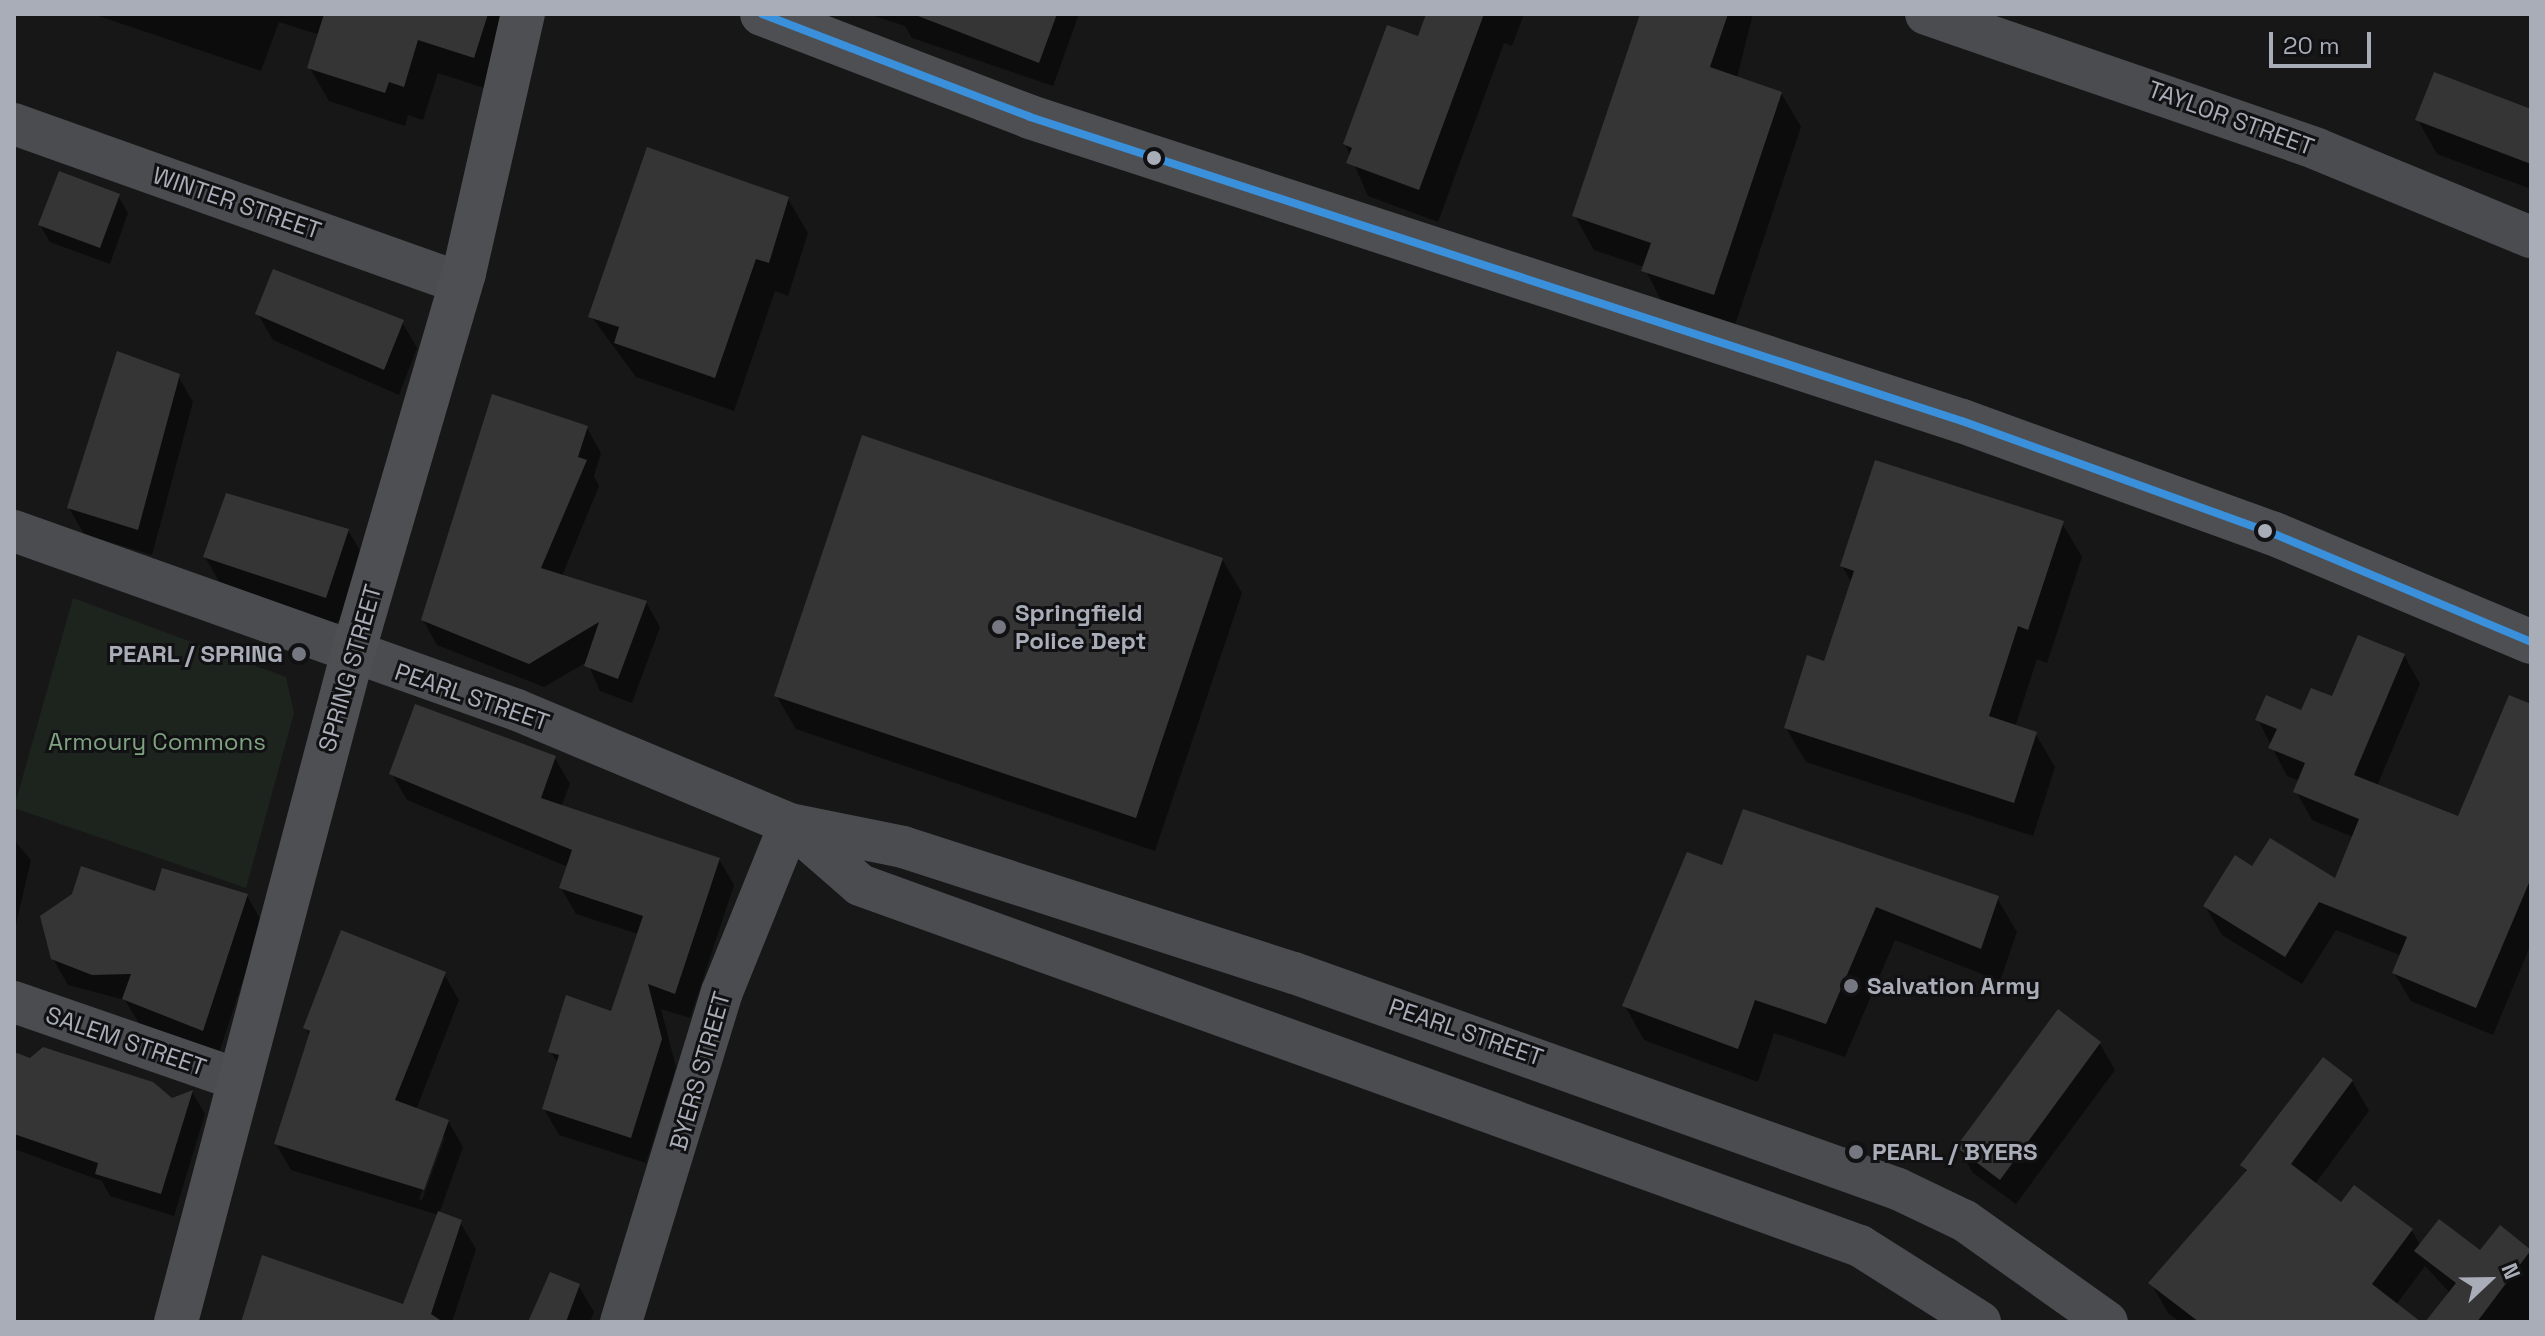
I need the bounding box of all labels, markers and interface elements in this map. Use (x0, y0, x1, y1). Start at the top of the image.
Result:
scale bar (2273, 16, 2375, 66)
text: 20 m (2283, 30, 2340, 61)
street label: TAYLOR STREET (2144, 75, 2318, 161)
unlabelled marker (1146, 150, 1162, 166)
street label: WINTER STREET (149, 161, 325, 245)
unlabelled marker (2257, 523, 2273, 539)
street label: SPRING STREET (312, 581, 388, 755)
place label: Springfield Police Dept (1015, 599, 1146, 655)
marker: Springfield Police Dept (990, 618, 1008, 636)
place label: PEARL / SPRING (108, 640, 283, 668)
marker: PEARL / SPRING (290, 645, 308, 663)
street label: PEARL STREET (391, 657, 553, 737)
park label: Armoury Commons (48, 728, 266, 756)
place label: Salvation Army (1867, 972, 2040, 1000)
marker: Salvation Army (1842, 977, 1860, 995)
street label: BYERS STREET (664, 988, 736, 1154)
street label: PEARL STREET (1385, 992, 1547, 1072)
street label: SALEM STREET (42, 1000, 210, 1082)
place label: PEARL / BYERS (1872, 1138, 2038, 1166)
marker: PEARL / BYERS (1847, 1143, 1865, 1161)
north arrow (2449, 1240, 2529, 1320)
text: N (2496, 1259, 2527, 1283)

